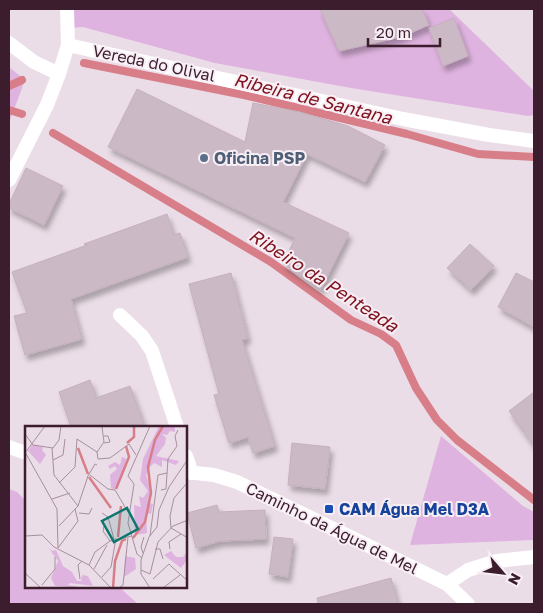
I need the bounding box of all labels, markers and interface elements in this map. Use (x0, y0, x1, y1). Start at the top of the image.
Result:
scale bar (368, 15, 440, 47)
text: 20 m (376, 23, 411, 41)
street label: Vereda do Olival (91, 40, 217, 86)
water label: Ribeira de Santana (232, 68, 395, 128)
place label: Oficina PSP (214, 148, 305, 168)
marker: Oficina PSP (198, 152, 210, 164)
water label: Ribeiro da Penteada (245, 224, 403, 337)
inset map (25, 426, 188, 588)
street label: Caminho da Água de Mel (243, 478, 421, 578)
place label: CAM Água Mel D3A (339, 499, 490, 519)
marker: CAM Água Mel D3A (323, 503, 335, 515)
north arrow (478, 548, 528, 598)
text: N (505, 571, 525, 588)

